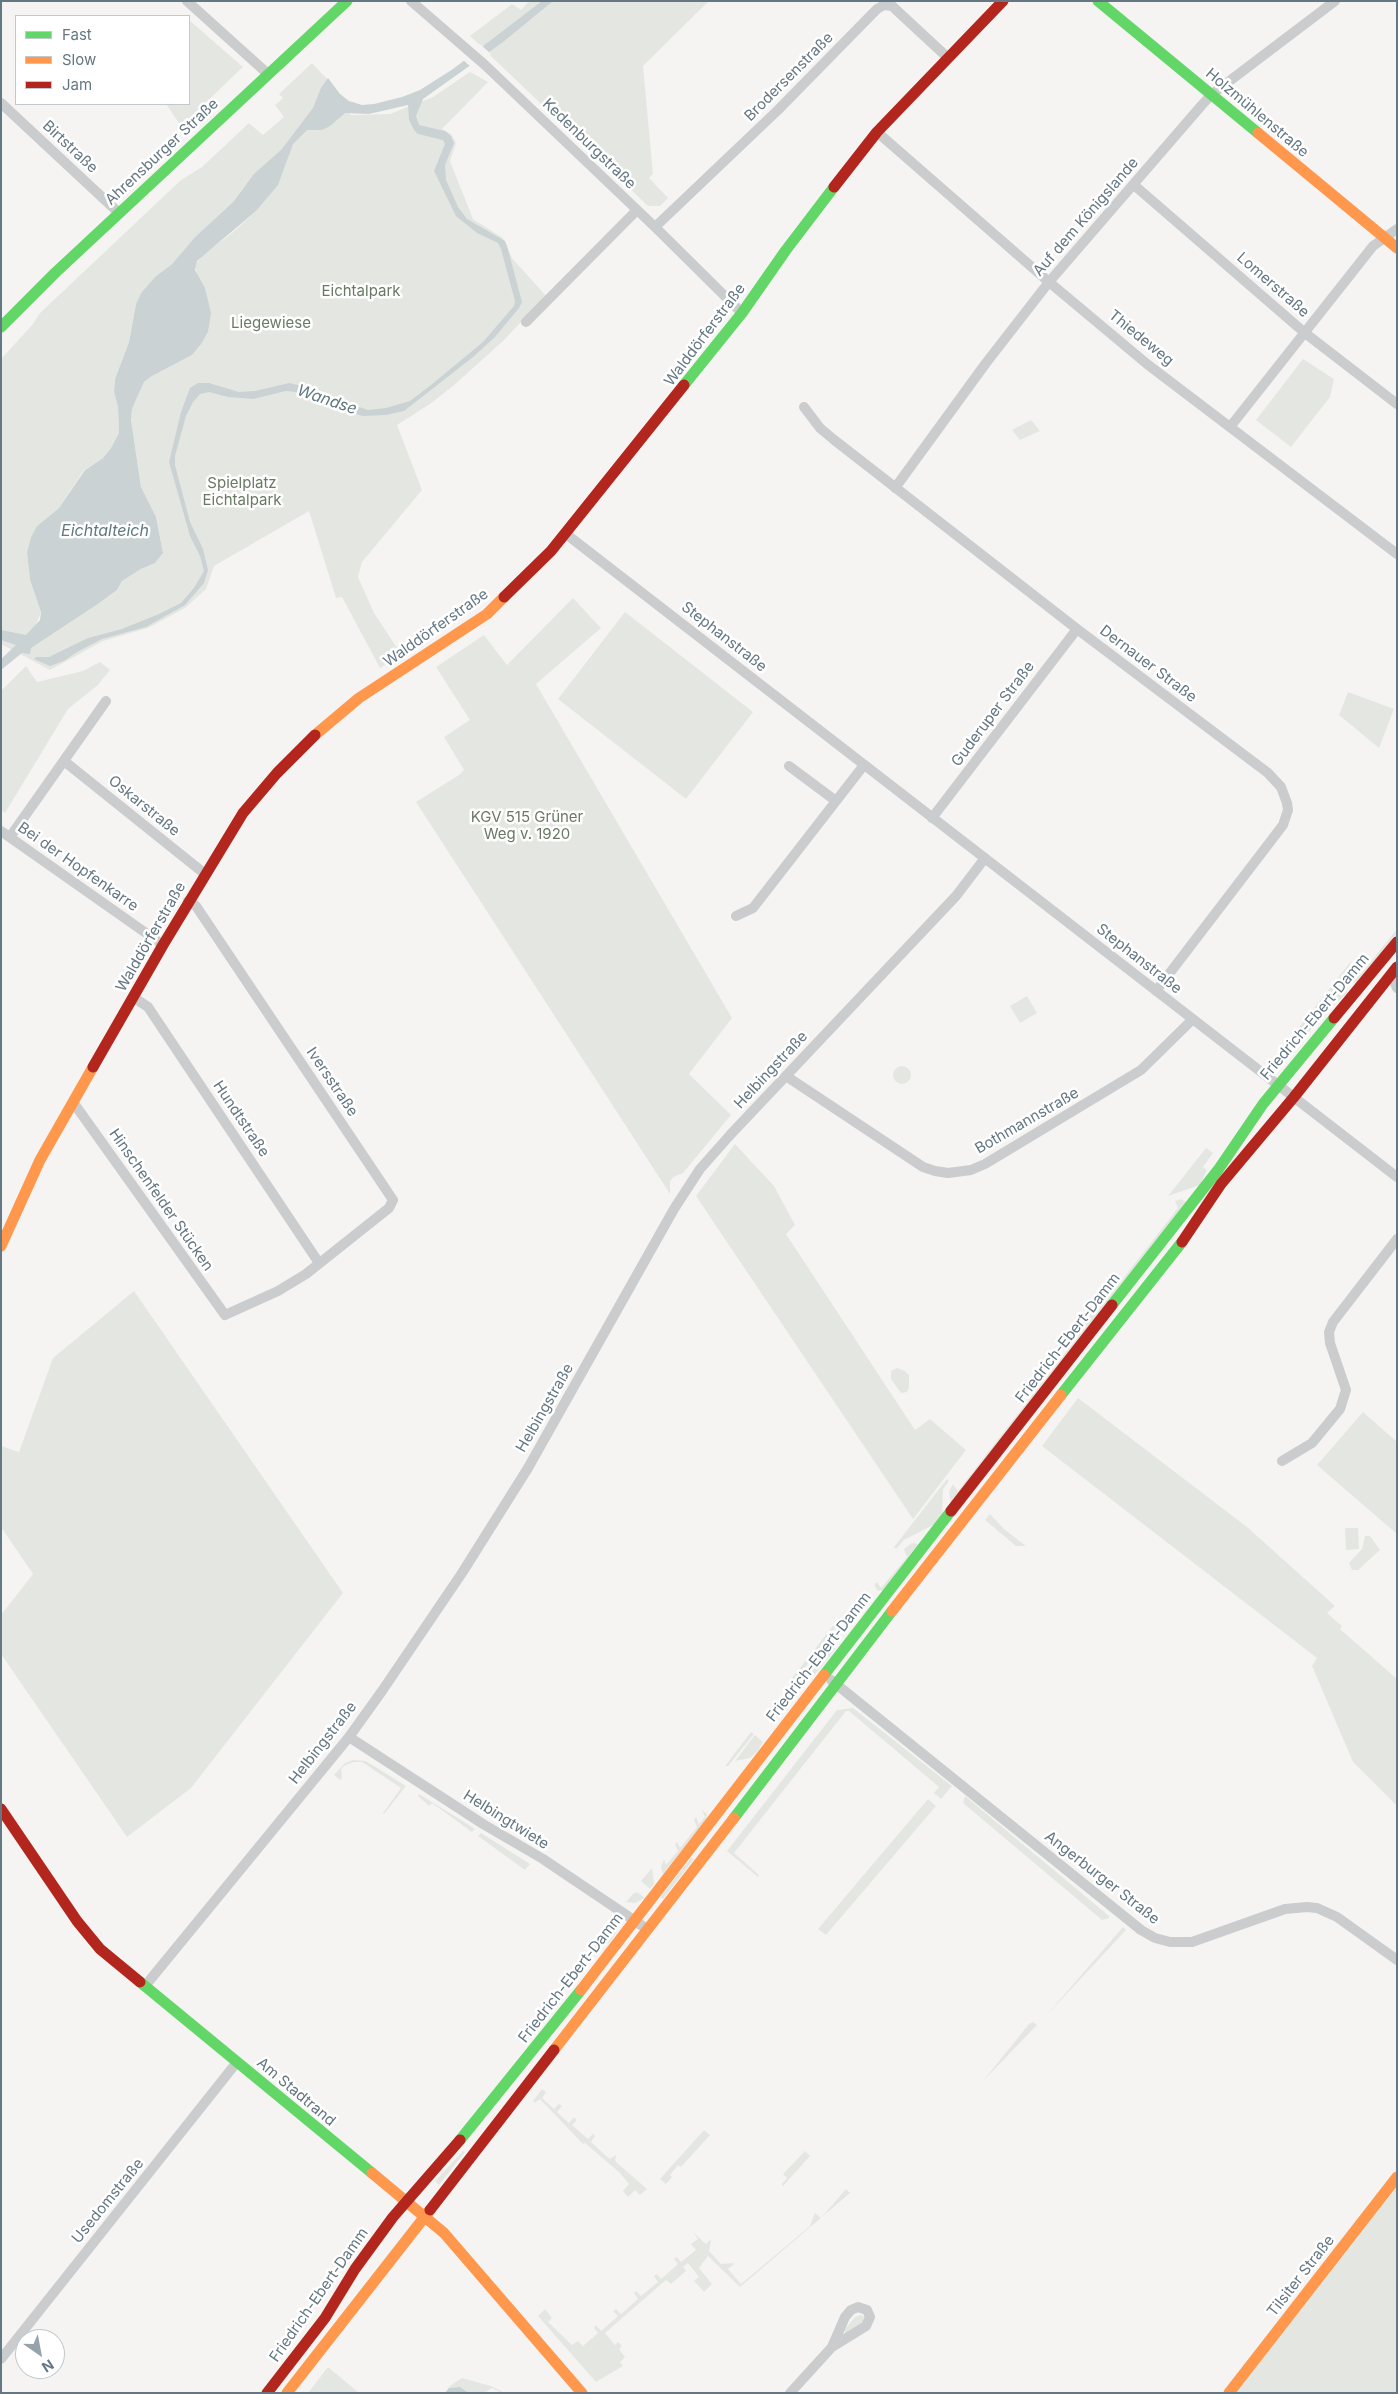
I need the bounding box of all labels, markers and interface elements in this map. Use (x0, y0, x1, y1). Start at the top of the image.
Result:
legend (15, 15, 190, 105)
text: Fast (62, 25, 92, 44)
street label: Brodersenstraße (741, 29, 837, 125)
text: Slow (62, 50, 96, 69)
street label: Holzmühlenstraße (1202, 65, 1312, 161)
text: Jam (62, 75, 92, 94)
street label: Ahrensburger Straße (102, 95, 222, 209)
street label: Kedenburgstraße (539, 95, 639, 193)
street label: Birtstraße (39, 117, 101, 177)
street label: Auf dem Königslande (1030, 154, 1142, 280)
street label: Lomerstraße (1233, 249, 1313, 321)
street label: Walddörferstraße (661, 280, 749, 390)
park label: Eichtalpark (322, 282, 400, 300)
street label: Thiedeweg (1105, 306, 1177, 370)
park label: Liegewiese (231, 314, 311, 332)
water label: Wandse (295, 381, 359, 419)
park label: Spielplatz Eichtalpark (203, 474, 281, 509)
water label: Eichtalteich (61, 521, 149, 541)
street label: Walddörferstraße (380, 585, 492, 671)
street label: Stephanstraße (678, 598, 770, 676)
street label: Dernauer Straße (1096, 622, 1200, 706)
street label: Guderuper Straße (948, 658, 1038, 770)
street label: Oskarstraße (105, 772, 183, 840)
park label: KGV 515 Grüner Weg v. 1920 (471, 808, 583, 843)
street label: Bei der Hopfenkarre (14, 819, 142, 915)
street label: Walddörferstraße (112, 879, 190, 995)
street label: Stephanstraße (1093, 920, 1185, 998)
street label: Friedrich-Ebert-Damm (1257, 950, 1373, 1084)
street label: Helbingstraße (731, 1028, 811, 1112)
street label: Iversstraße (302, 1044, 362, 1120)
street label: Hundtstraße (209, 1078, 273, 1160)
street label: Bothmannstraße (972, 1084, 1082, 1158)
street label: Hinschenfelder Stücken (105, 1125, 217, 1275)
street label: Friedrich-Ebert-Damm (1012, 1270, 1124, 1406)
street label: Helbingstraße (512, 1361, 578, 1455)
street label: Friedrich-Ebert-Damm (763, 1589, 875, 1725)
street label: Helbingstraße (285, 1698, 361, 1788)
street label: Helbingtwiete (460, 1786, 552, 1854)
street label: Angerburger Straße (1041, 1828, 1163, 1928)
street label: Friedrich-Ebert-Damm (515, 1910, 627, 2046)
street label: Am Stadtrand (253, 2054, 339, 2130)
street label: Usedomstraße (68, 2155, 148, 2247)
street label: Friedrich-Ebert-Damm (266, 2224, 372, 2366)
street label: Tilsiter Straße (1264, 2232, 1338, 2320)
north arrow (15, 2329, 65, 2379)
text: N (39, 2356, 57, 2376)

